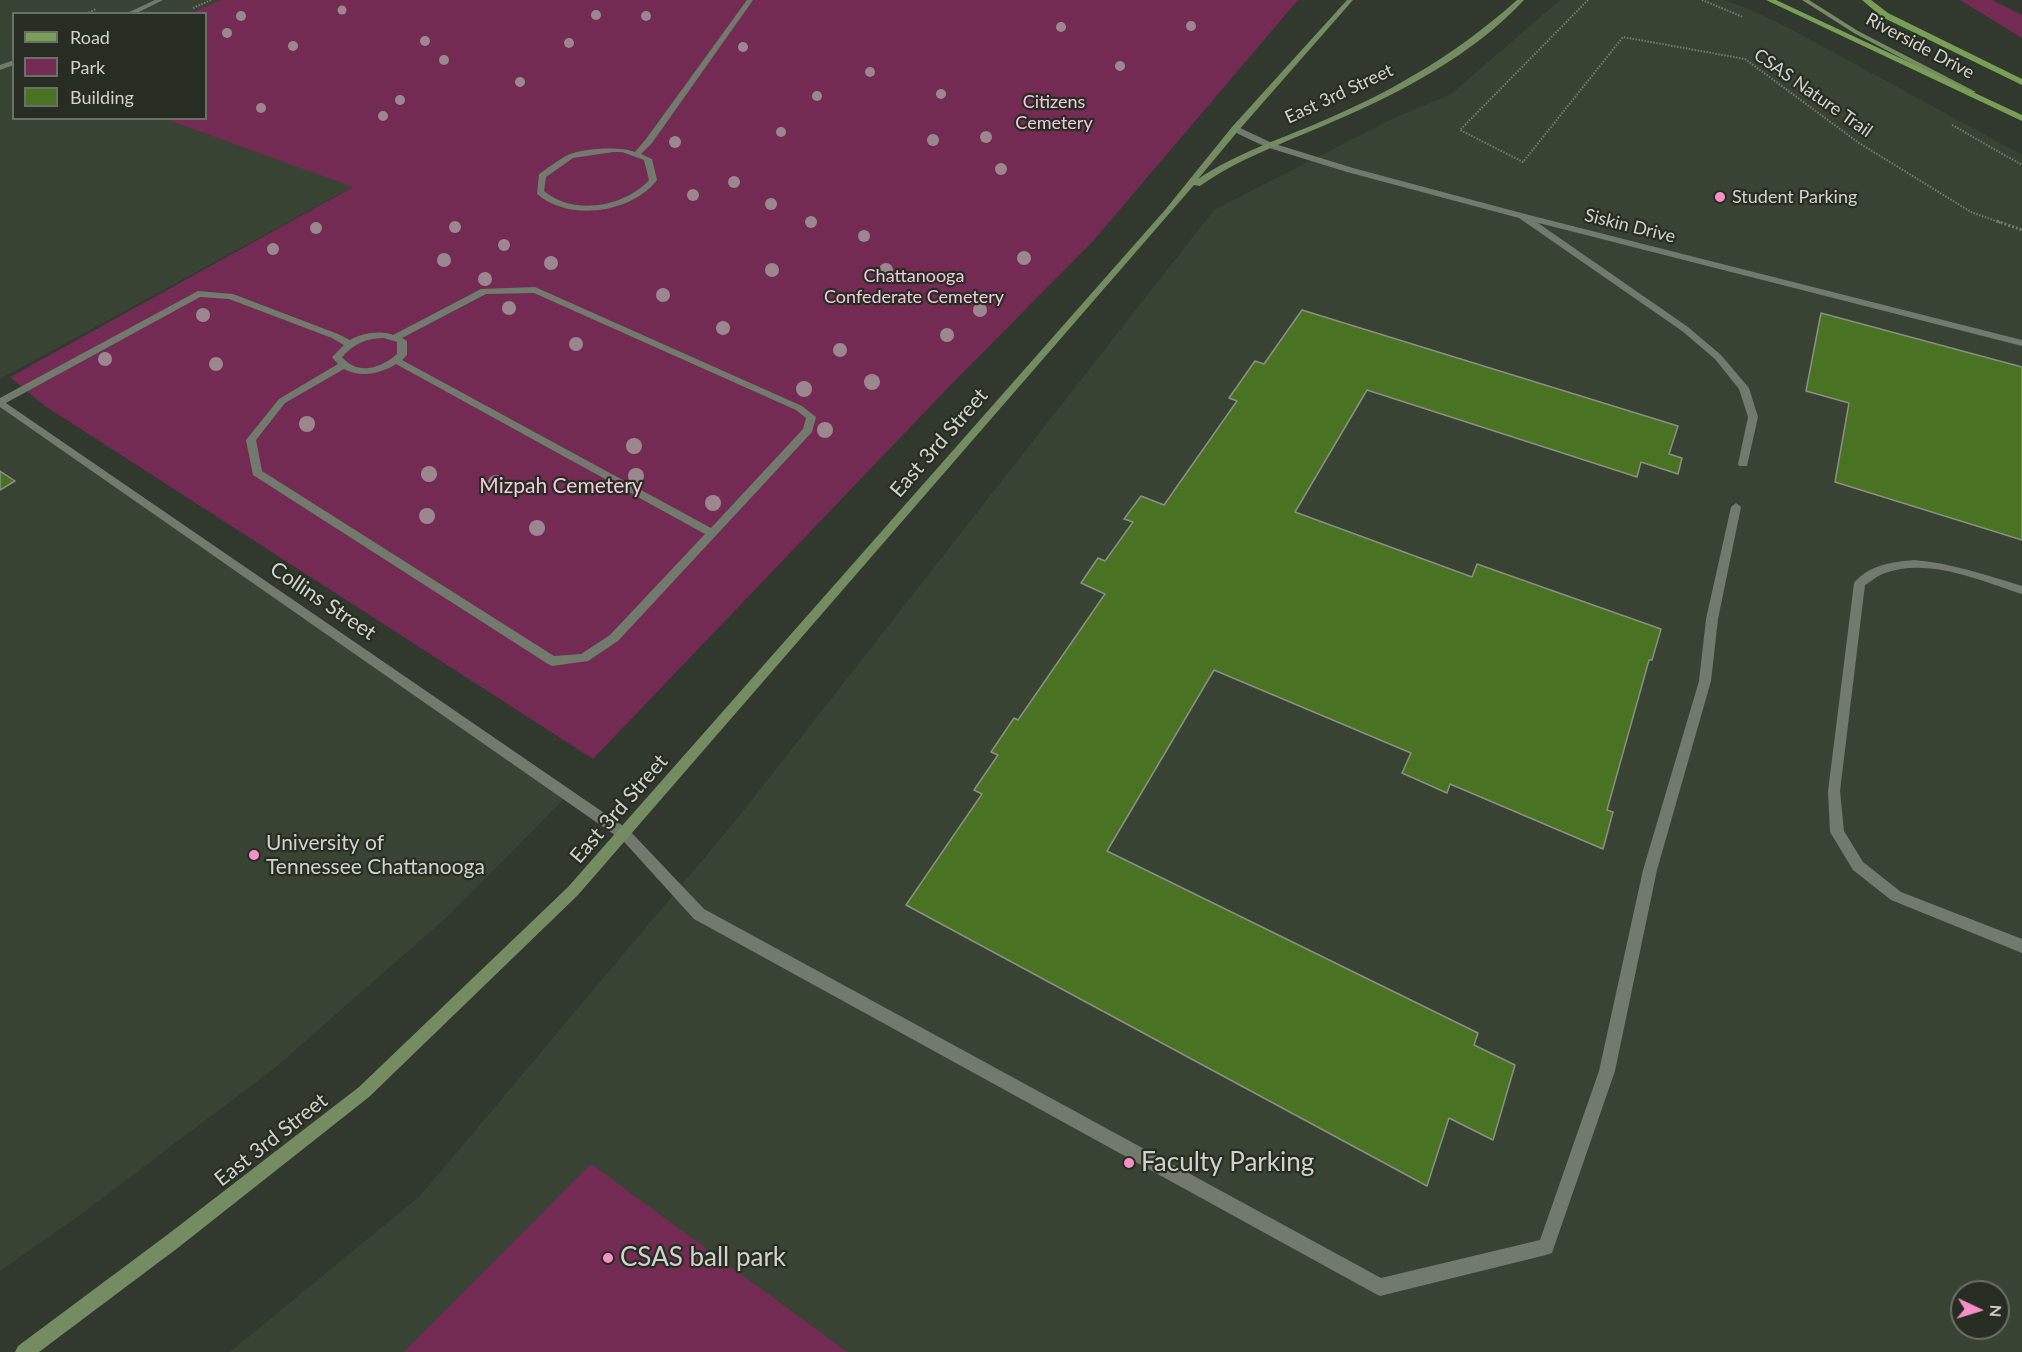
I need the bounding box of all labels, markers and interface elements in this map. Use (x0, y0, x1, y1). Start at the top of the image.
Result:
street label: Riverside Drive (1862, 8, 1978, 84)
legend (12, 12, 207, 120)
text: Road (70, 26, 110, 48)
street label: CSAS Nature Trail (1750, 44, 1876, 142)
text: Park (70, 56, 105, 78)
street label: East 3rd Street (1282, 60, 1396, 128)
text: Building (70, 86, 134, 108)
park label: Citizens Cemetery (1015, 91, 1093, 134)
place label: Student Parking (1732, 186, 1857, 208)
marker: Student Parking (1713, 190, 1727, 204)
street label: Siskin Drive (1582, 204, 1678, 248)
park label: Chattanooga Confederate Cemetery (824, 265, 1004, 308)
street label: East 3rd Street (885, 383, 993, 503)
park label: Mizpah Cemetery (479, 473, 643, 499)
street label: Collins Street (265, 556, 381, 646)
street label: East 3rd Street (565, 749, 673, 869)
place label: University of Tennessee Chattanooga (266, 830, 485, 880)
marker: University of Tennessee Chattanooga (247, 848, 261, 862)
street label: East 3rd Street (210, 1088, 332, 1192)
place label: Faculty Parking (1141, 1147, 1314, 1179)
marker: Faculty Parking (1122, 1156, 1136, 1170)
place label: CSAS ball park (620, 1242, 786, 1274)
marker: CSAS ball park (601, 1251, 615, 1265)
north arrow (1950, 1280, 2010, 1340)
text: N (1987, 1304, 2006, 1318)

